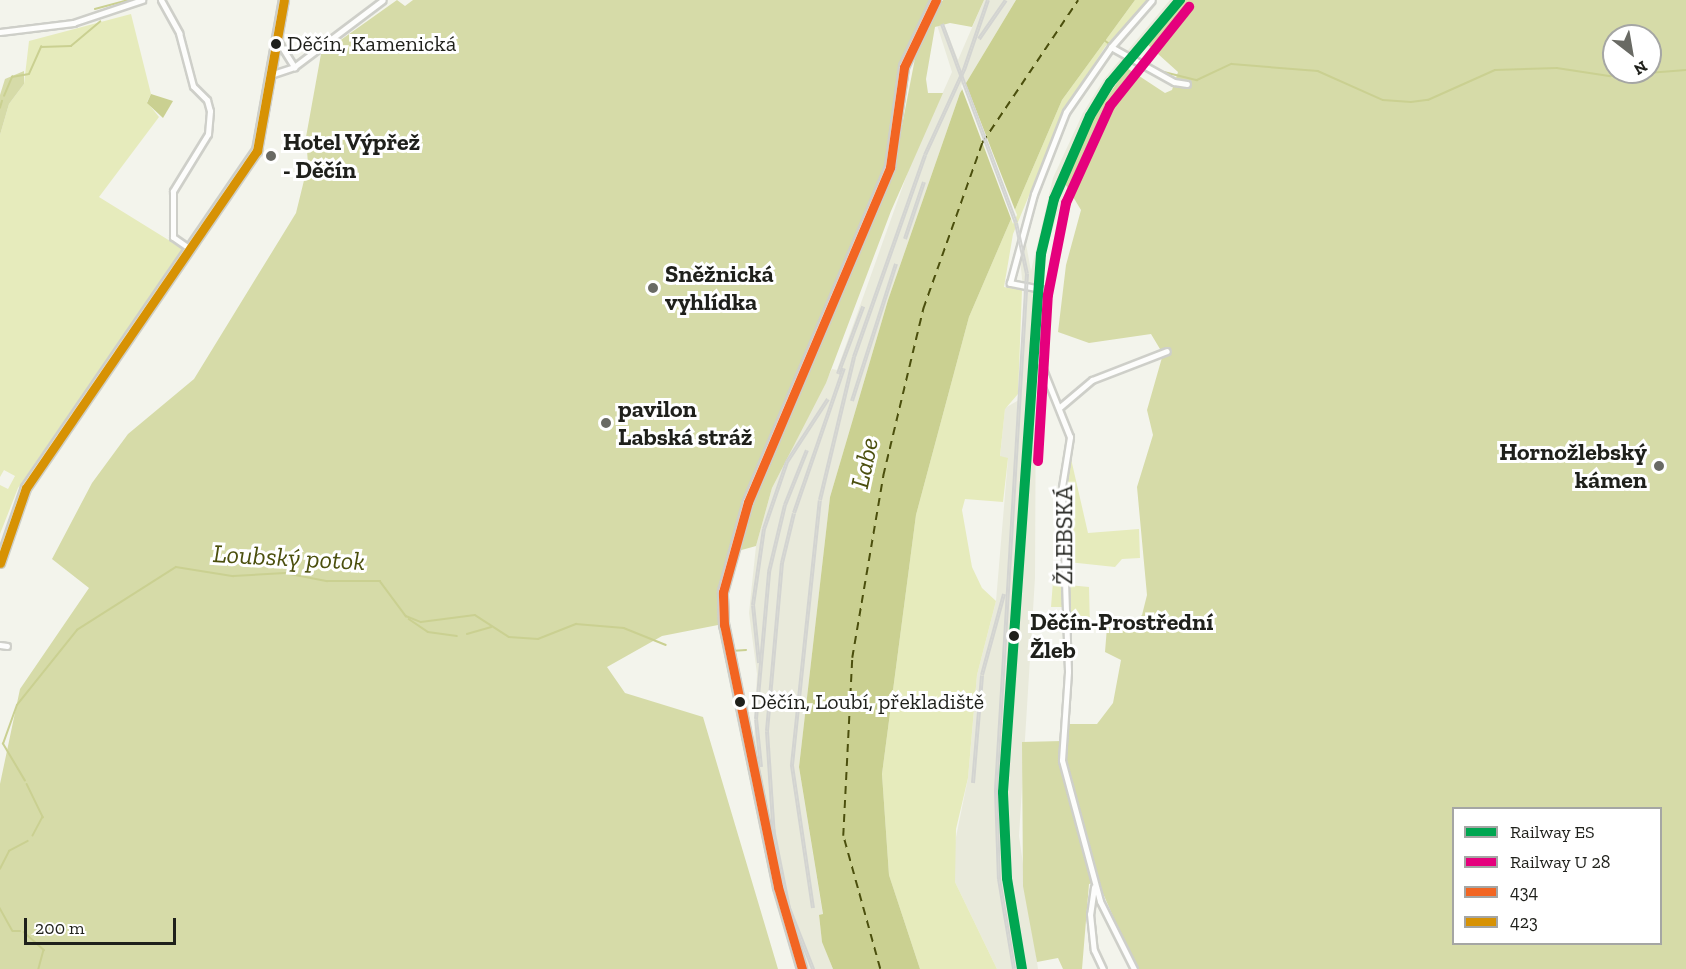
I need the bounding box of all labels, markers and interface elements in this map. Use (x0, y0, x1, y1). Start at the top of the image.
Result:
north arrow (1602, 24, 1662, 84)
place label: Děčín, Kamenická (287, 31, 456, 57)
marker: Děčín, Kamenická (270, 38, 282, 50)
text: N (1630, 57, 1651, 79)
place label: Hotel Výpřež - Děčín (283, 128, 421, 184)
marker: Hotel Výpřež - Děčín (264, 149, 278, 163)
place label: Sněžnická vyhlídka (665, 260, 774, 316)
marker: Sněžnická vyhlídka (646, 281, 660, 295)
place label: pavilon Labská stráž (618, 395, 752, 451)
marker: pavilon Labská stráž (599, 416, 613, 430)
water label: Labe (844, 435, 886, 491)
place label: Hornožlebský kámen (1499, 438, 1647, 494)
marker: Hornožlebský kámen (1652, 459, 1666, 473)
street label: ŽLEBSKÁ (1050, 485, 1078, 585)
water label: Loubský potok (212, 538, 366, 578)
place label: Děčín-Prostřední Žleb (1030, 608, 1213, 664)
marker: Děčín-Prostřední Žleb (1003, 625, 1025, 647)
place label: Děčín, Loubí, překladiště (751, 689, 984, 715)
marker: Děčín, Loubí, překladiště (734, 696, 746, 708)
legend (1452, 807, 1662, 945)
text: Railway ES (1510, 821, 1595, 843)
text: Railway U 28 (1510, 851, 1610, 873)
text: 434 (1510, 881, 1538, 903)
scale bar (27, 906, 178, 944)
text: 423 (1510, 911, 1538, 933)
text: 200 m (35, 917, 85, 939)

